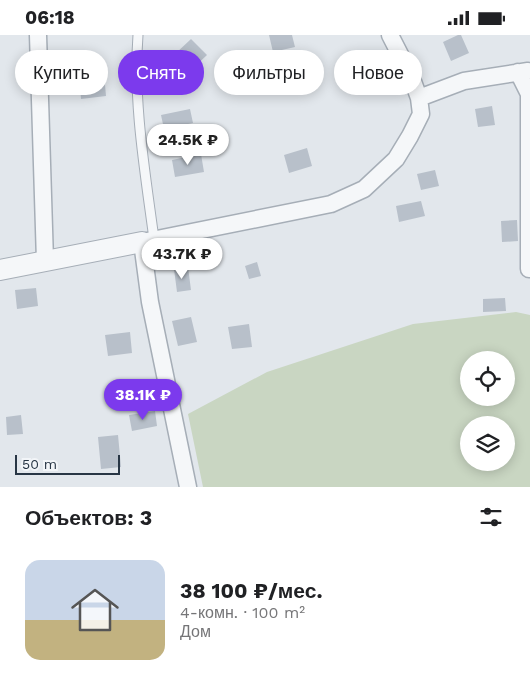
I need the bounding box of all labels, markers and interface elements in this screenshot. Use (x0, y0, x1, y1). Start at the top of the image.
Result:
text: 06:18 (25, 6, 75, 29)
chip: Купить (15, 50, 108, 95)
chip: Снять (118, 50, 204, 95)
chip: Фильтры (214, 50, 324, 95)
chip: Новое (334, 50, 422, 95)
pin: 24.5K ₽ (142, 123, 234, 166)
text: 24.5K ₽ (158, 130, 218, 149)
pin: 43.7K ₽ (136, 237, 228, 280)
text: 43.7K ₽ (153, 244, 211, 263)
map controls (460, 351, 515, 471)
button: locate (460, 351, 515, 406)
pin: 38.1K ₽ (97, 379, 189, 421)
text: 38.1K ₽ (115, 385, 171, 404)
button: layers (460, 416, 515, 471)
scale bar (15, 452, 120, 475)
text: 50 m (22, 456, 57, 472)
icon: filters (477, 503, 505, 531)
text: Объектов: 3 (25, 505, 152, 530)
text: 38 100 ₽/мес. (180, 578, 323, 603)
icon: home (65, 580, 125, 640)
text: 4-комн. · 100 m² (180, 603, 305, 622)
text: Дом (180, 622, 211, 641)

